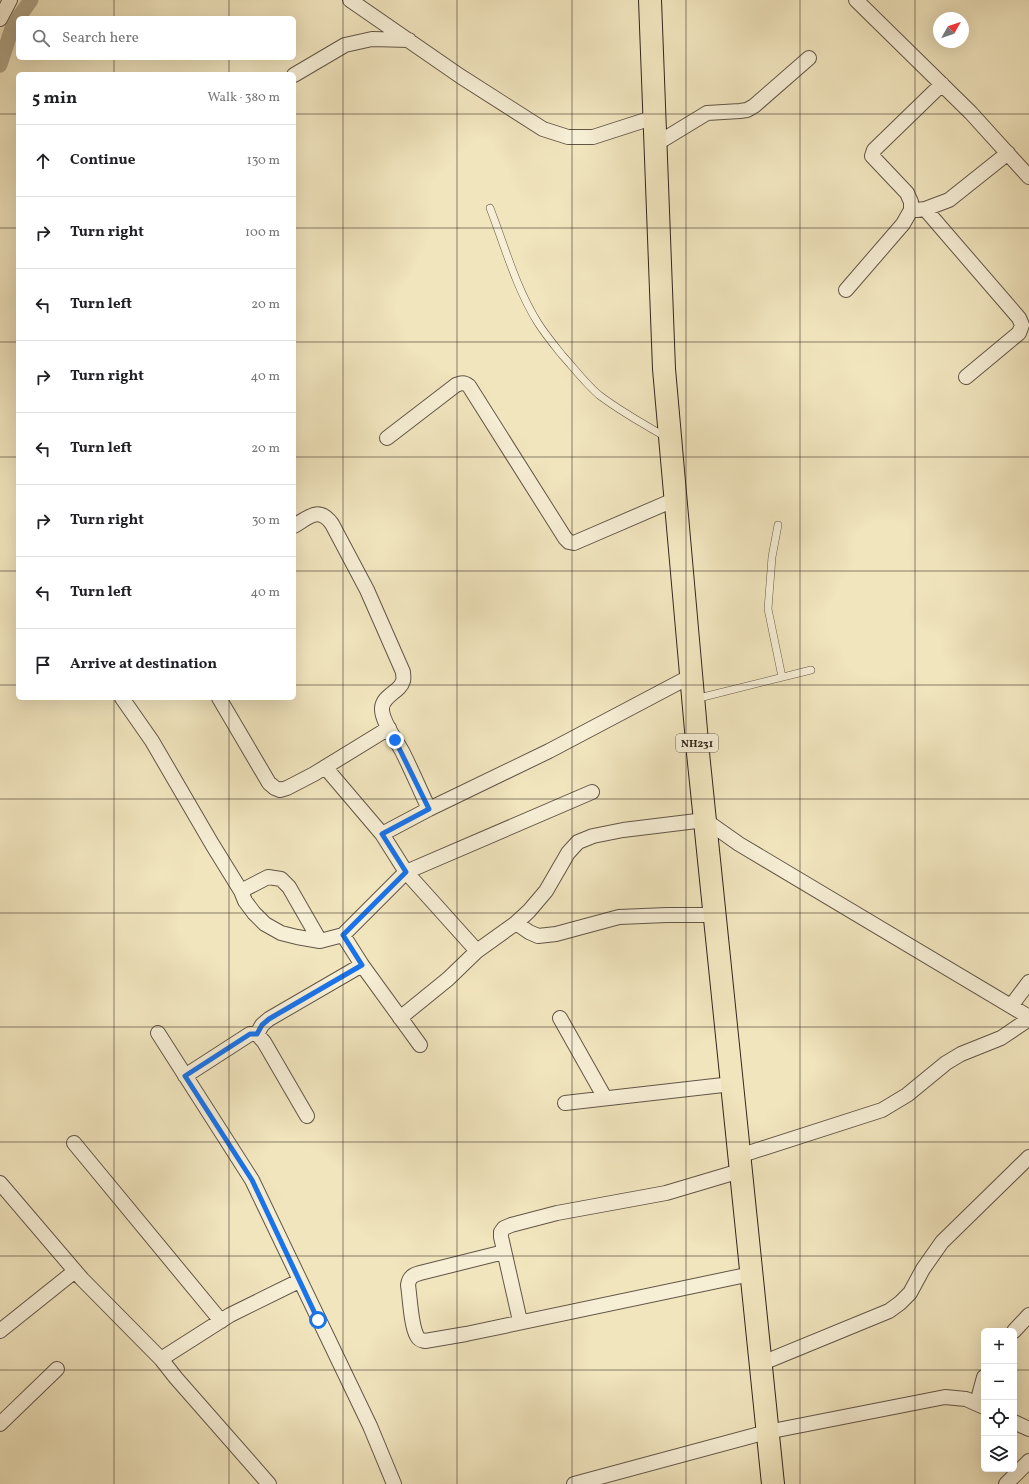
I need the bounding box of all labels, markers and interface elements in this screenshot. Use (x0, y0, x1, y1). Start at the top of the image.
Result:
north arrow (933, 12, 969, 48)
search box (16, 16, 296, 60)
icon: search (30, 27, 52, 49)
text: Search here (62, 28, 139, 49)
text: 5 min (32, 87, 77, 110)
text: Walk · 380 m (207, 89, 280, 107)
icon: ahead (32, 150, 54, 172)
text: Continue (70, 150, 135, 171)
text: 130 m (247, 152, 280, 170)
icon: right (32, 222, 54, 244)
text: Turn right (70, 222, 144, 243)
text: 100 m (245, 224, 280, 242)
icon: left (32, 294, 54, 316)
text: Turn left (70, 294, 132, 315)
text: 20 m (251, 296, 280, 314)
icon: right (32, 366, 54, 388)
text: Turn right (70, 366, 144, 387)
text: 40 m (251, 368, 280, 386)
icon: left (32, 438, 54, 460)
text: Turn left (70, 438, 132, 459)
text: 20 m (251, 440, 280, 458)
icon: right (32, 510, 54, 532)
text: Turn right (70, 510, 144, 531)
text: 30 m (252, 512, 280, 530)
icon: left (32, 582, 54, 604)
text: Turn left (70, 582, 132, 603)
text: 40 m (251, 584, 280, 602)
icon: arrive (32, 654, 54, 676)
text: Arrive at destination (70, 654, 217, 675)
route end (386, 731, 404, 749)
road number: NH231 (676, 734, 718, 752)
route start (309, 1311, 327, 1329)
map controls (981, 1328, 1017, 1472)
button: + (981, 1328, 1017, 1364)
button: − (981, 1364, 1017, 1400)
button: locate (981, 1400, 1017, 1436)
button: layers (981, 1436, 1017, 1472)

